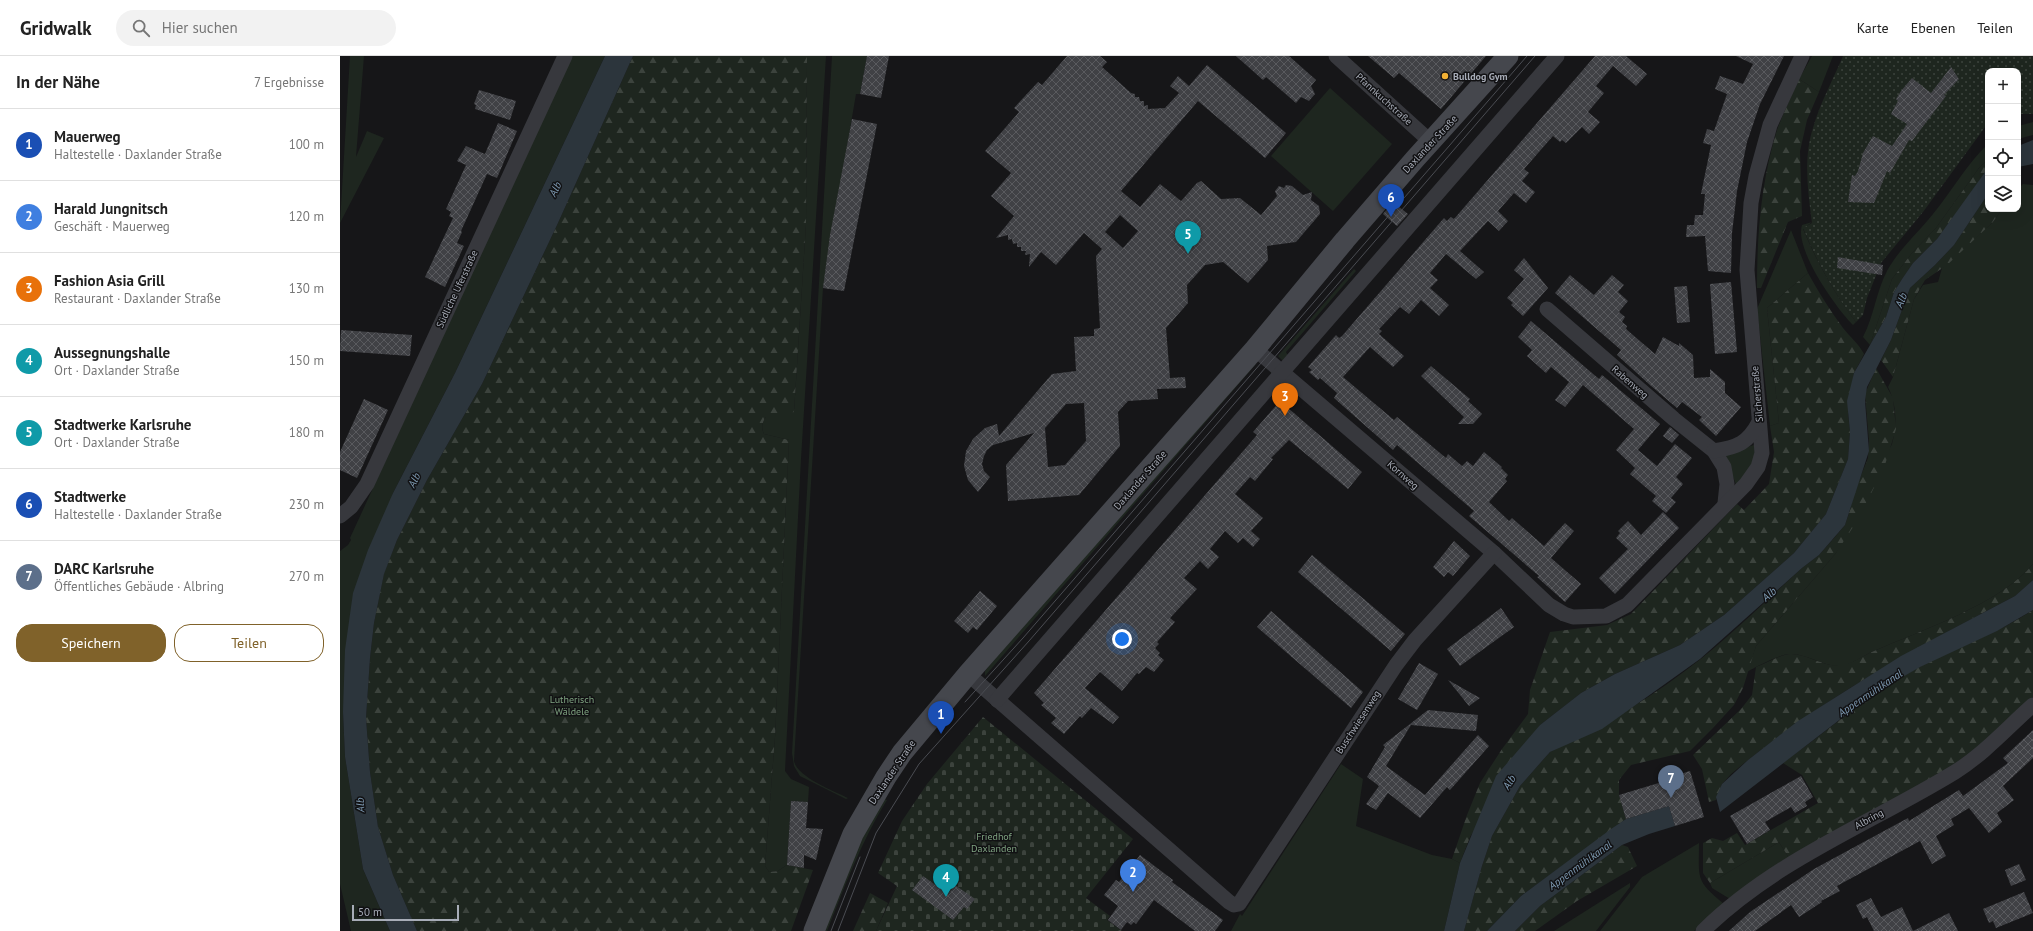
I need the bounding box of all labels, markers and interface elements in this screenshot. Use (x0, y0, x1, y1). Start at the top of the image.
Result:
search box (116, 10, 396, 46)
text: Gridwalk (20, 16, 92, 40)
icon: search (130, 17, 152, 39)
text: Hier suchen (162, 18, 238, 37)
text: Karte (1857, 19, 1889, 37)
text: Ebenen (1911, 19, 1955, 37)
text: Teilen (1977, 19, 2013, 37)
map controls (1985, 68, 2021, 212)
button: + (1985, 68, 2021, 104)
street label: Pfannkuchstraße (1353, 70, 1415, 128)
place label: Bulldog Gym (1453, 70, 1508, 83)
text: In der Nähe (16, 71, 100, 93)
marker: Bulldog Gym (1440, 71, 1450, 81)
text: 7 Ergebnisse (254, 74, 324, 91)
button: − (1985, 104, 2021, 140)
street label: Daxlander Straße (1400, 112, 1460, 176)
text: Mauerweg (54, 127, 121, 146)
text: 1 (25, 136, 33, 153)
text: 100 m (289, 136, 324, 153)
button: locate (1985, 140, 2021, 176)
text: Haltestelle · Daxlander Straße (54, 146, 222, 163)
button: layers (1985, 176, 2021, 212)
water label: Alb (545, 179, 565, 200)
pin: 6 (1378, 184, 1404, 217)
text: Harald Jungnitsch (54, 199, 168, 218)
text: 2 (25, 208, 33, 225)
text: 120 m (289, 208, 324, 225)
text: Geschäft · Mauerweg (54, 218, 170, 235)
pin: 5 (1175, 221, 1201, 254)
street label: Südliche Uferstraße (433, 248, 481, 330)
text: Fashion Asia Grill (54, 271, 165, 290)
text: 3 (25, 280, 33, 297)
text: 130 m (289, 280, 324, 297)
text: Restaurant · Daxlander Straße (54, 290, 221, 307)
water label: Alb (1891, 290, 1910, 310)
text: Aussegnungshalle (54, 343, 170, 362)
text: 4 (25, 352, 33, 369)
text: 150 m (289, 352, 324, 369)
text: Ort · Daxlander Straße (54, 362, 180, 379)
street label: Rabenweg (1609, 363, 1651, 401)
street label: Silcherstraße (1748, 365, 1766, 423)
pin: 3 (1272, 383, 1298, 416)
text: Stadtwerke Karlsruhe (54, 415, 191, 434)
text: 5 (25, 424, 33, 441)
text: 180 m (289, 424, 324, 441)
text: Ort · Daxlander Straße (54, 434, 180, 451)
street label: Daxlander Straße (1111, 448, 1169, 512)
street label: Kornweg (1385, 458, 1421, 492)
water label: Alb (404, 470, 424, 491)
text: Stadtwerke (54, 487, 126, 506)
text: 6 (25, 496, 33, 513)
text: 230 m (289, 496, 324, 513)
text: Haltestelle · Daxlander Straße (54, 506, 222, 523)
text: DARC Karlsruhe (54, 559, 154, 578)
text: 7 (25, 568, 33, 585)
text: 270 m (289, 568, 324, 585)
text: Öffentliches Gebäude · Albring (54, 578, 224, 595)
water label: Alb (1758, 584, 1779, 605)
button: Speichern (16, 624, 166, 662)
button: Teilen (174, 624, 324, 662)
your location (1112, 629, 1132, 649)
water label: Appenmühlkanal (1834, 666, 1905, 720)
street label: Buschwiesenweg (1333, 688, 1383, 756)
park label: Lutherisch Wäldele (550, 693, 594, 718)
pin: 1 (928, 701, 954, 734)
street label: Daxlander Straße (866, 737, 918, 807)
pin: 7 (1658, 765, 1684, 798)
water label: Alb (1499, 772, 1519, 793)
water label: Alb (353, 797, 367, 814)
street label: Albring (1852, 806, 1886, 832)
park label: Friedhof Daxlanden (971, 830, 1017, 855)
water label: Appenmühlkanal (1545, 837, 1614, 893)
pin: 2 (1120, 859, 1146, 892)
pin: 4 (933, 864, 959, 897)
scale bar (352, 903, 459, 922)
text: 50 m (358, 905, 382, 919)

